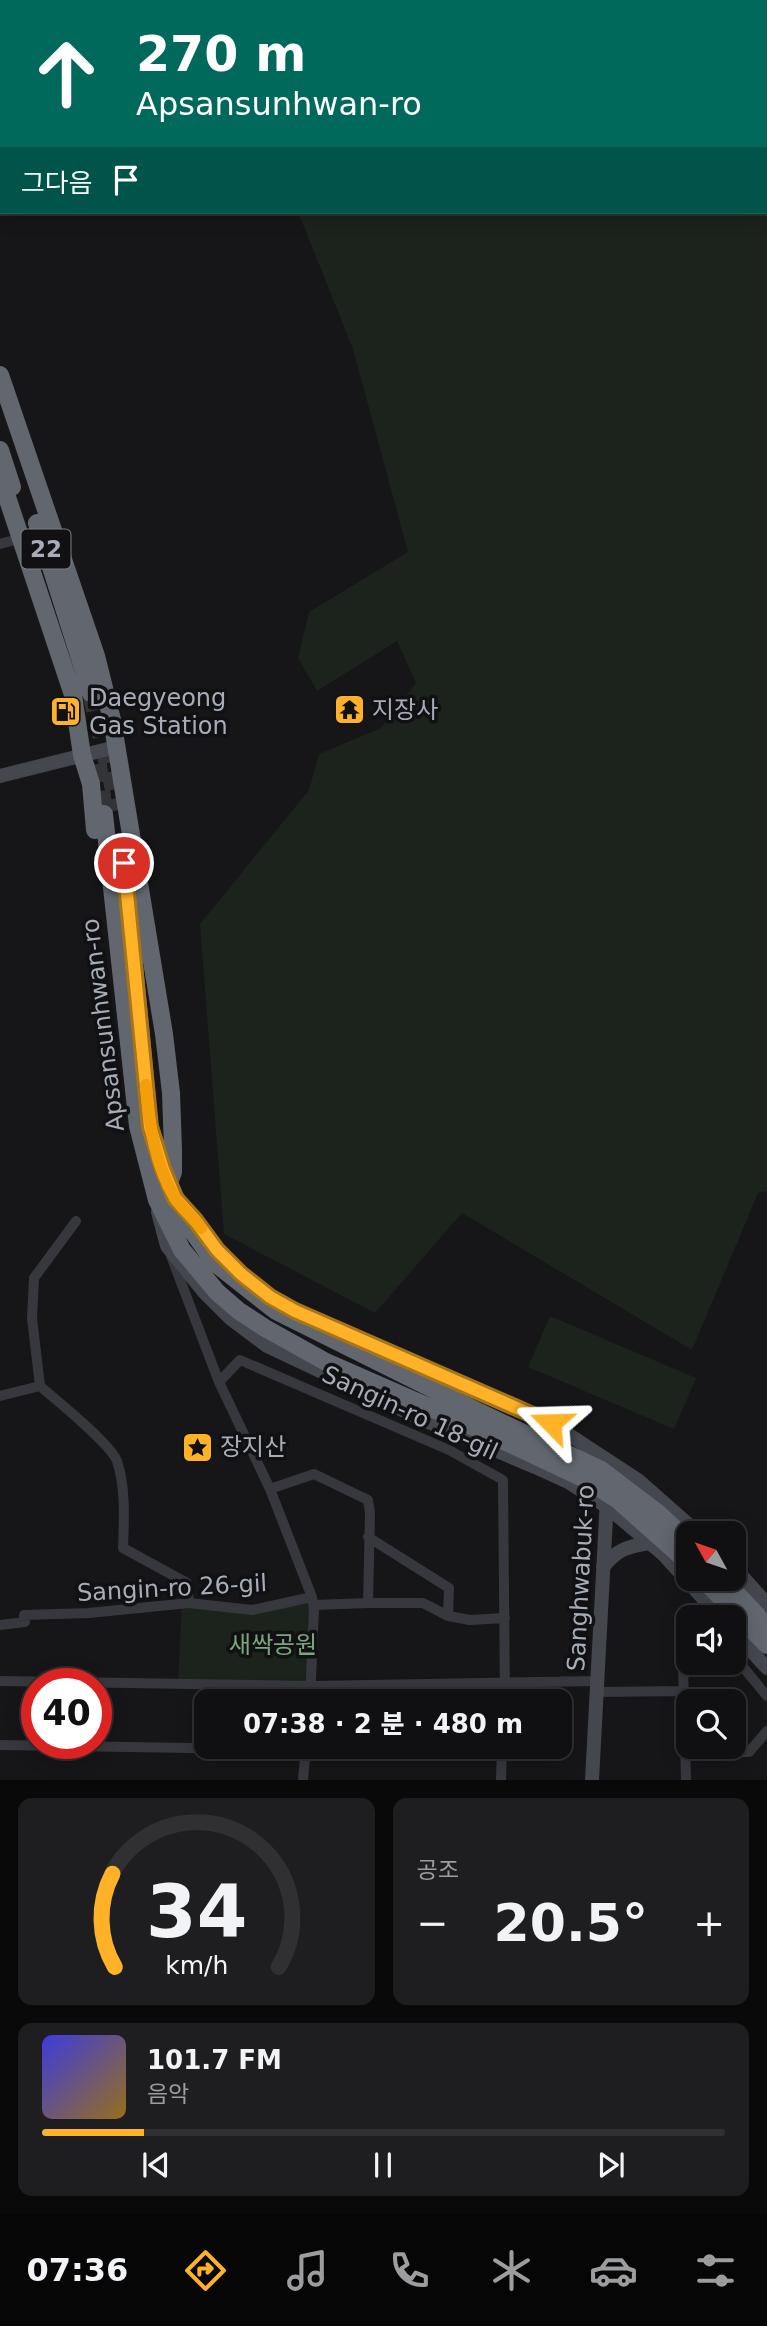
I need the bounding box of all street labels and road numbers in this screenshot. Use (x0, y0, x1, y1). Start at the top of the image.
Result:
road number: 22 (22, 530, 70, 568)
street label: Apsansunhwan-ro (76, 917, 130, 1133)
street label: Sangin-ro 18-gil (318, 1360, 502, 1466)
street label: Sanghwabuk-ro (562, 1484, 600, 1672)
street label: Sangin-ro 26-gil (76, 1569, 268, 1607)

